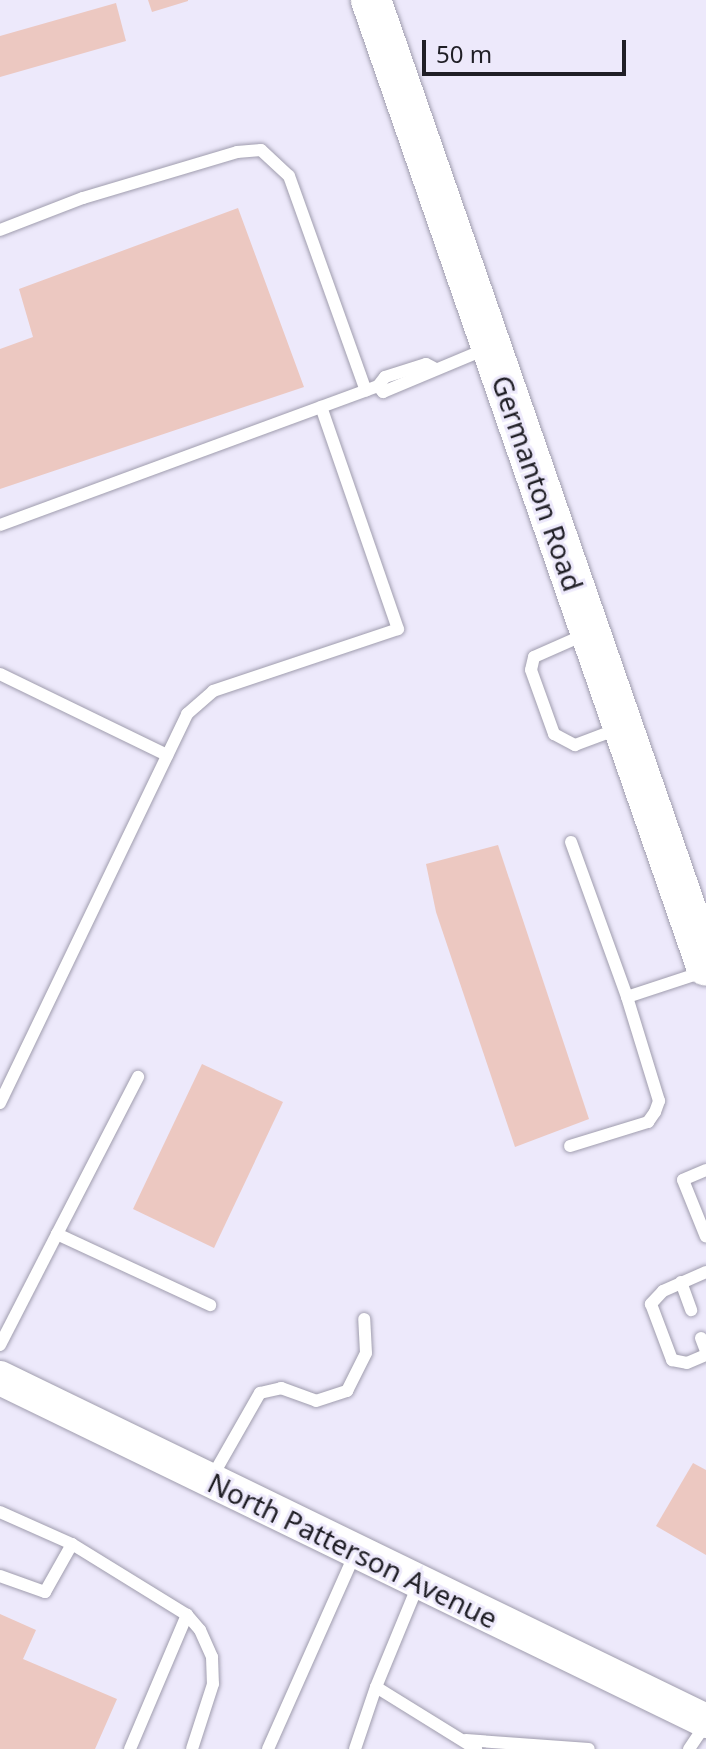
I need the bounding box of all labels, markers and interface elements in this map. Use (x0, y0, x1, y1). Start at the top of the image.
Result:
scale bar (426, 24, 630, 74)
text: 50 m (436, 37, 492, 70)
street label: Germanton Road (485, 371, 591, 595)
street label: North Patterson Avenue (203, 1465, 503, 1635)

